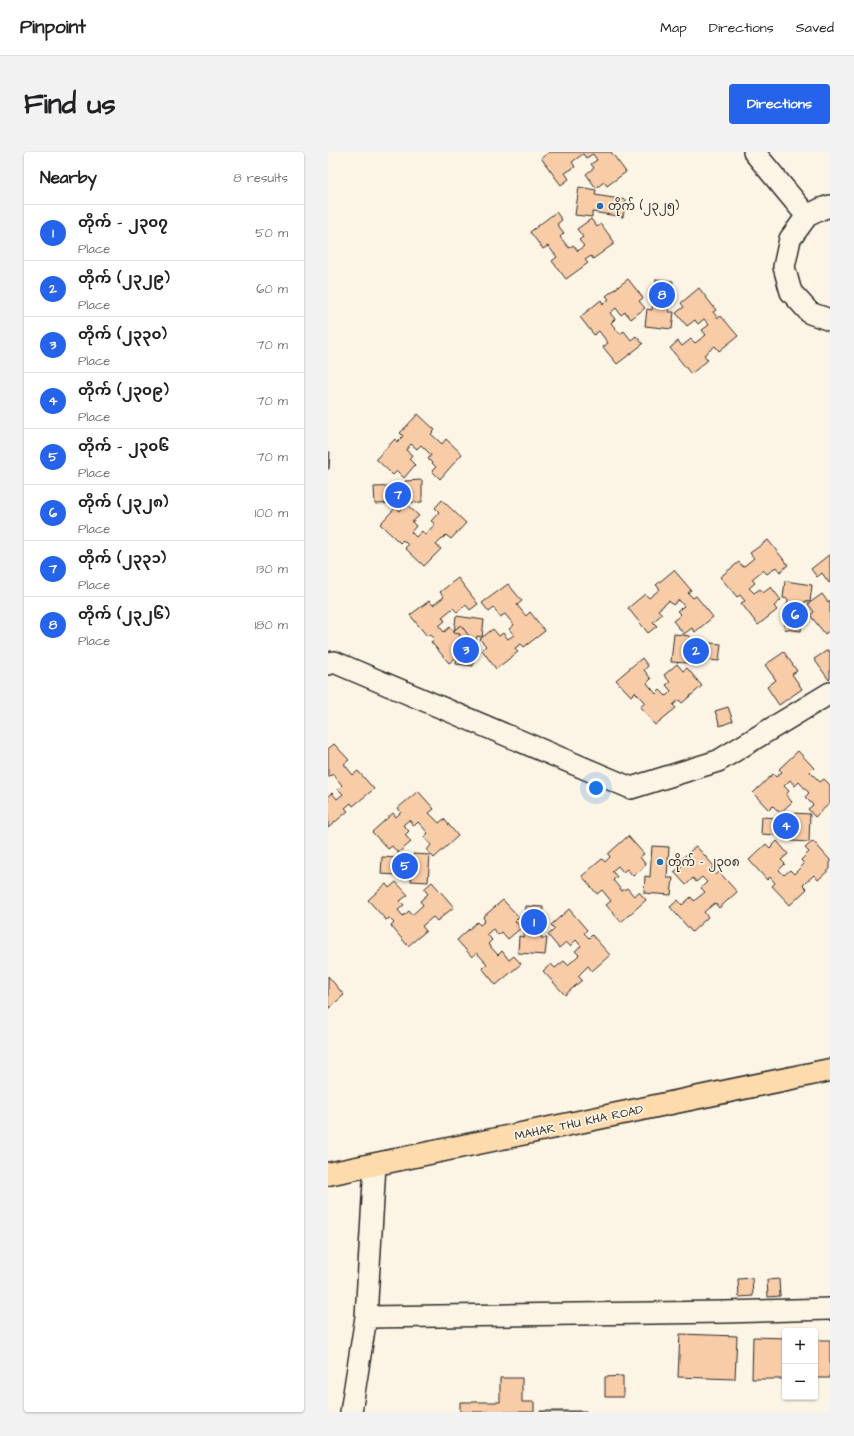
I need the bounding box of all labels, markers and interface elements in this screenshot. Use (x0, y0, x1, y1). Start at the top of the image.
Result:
text: Pinpoint (20, 14, 86, 41)
text: Map (660, 18, 687, 38)
text: Directions (709, 18, 774, 38)
text: Saved (796, 18, 834, 38)
button: Directions (729, 84, 830, 124)
text: Find us (24, 85, 115, 124)
text: Nearby (40, 166, 97, 190)
text: 8 results (233, 169, 288, 187)
place label: တိုက် (၂၃၂၅) (608, 197, 679, 216)
marker: တိုက် (၂၃၂၅) (595, 201, 605, 211)
text: တိုက် - ၂၃၀၇ (78, 212, 168, 233)
text: 1 (52, 224, 54, 242)
text: 50 m (255, 224, 288, 242)
text: Place (78, 240, 110, 258)
text: တိုက် (၂၃၂၉) (78, 268, 170, 289)
text: 2 (49, 280, 57, 298)
text: 60 m (256, 280, 288, 298)
pin: 8 (649, 280, 675, 310)
text: Place (78, 296, 110, 314)
text: တိုက် (၂၃၃၀) (78, 324, 167, 345)
text: 3 (50, 336, 56, 354)
text: 70 m (256, 336, 288, 354)
text: Place (78, 352, 110, 370)
text: တိုက် (၂၃၀၉) (78, 380, 169, 401)
text: 4 (49, 392, 57, 410)
text: 70 m (256, 392, 288, 410)
text: Place (78, 408, 110, 426)
text: တိုက် - ၂၃၀၆ (78, 436, 170, 457)
text: 5 (48, 448, 58, 466)
text: 70 m (256, 448, 288, 466)
text: Place (78, 464, 110, 482)
pin: 7 (385, 480, 411, 510)
text: တိုက် (၂၃၂၈) (78, 492, 168, 513)
text: 6 (49, 504, 57, 522)
text: 100 m (255, 504, 288, 522)
text: Place (78, 520, 110, 538)
text: တိုက် (၂၃၃၁) (78, 548, 166, 569)
text: 7 (49, 560, 57, 578)
text: 130 m (256, 560, 288, 578)
text: Place (78, 576, 110, 594)
pin: 6 (782, 600, 808, 630)
text: တိုက် (၂၃၂၆) (78, 604, 170, 625)
text: 8 (49, 616, 57, 634)
text: 180 m (254, 616, 288, 634)
text: Place (78, 632, 110, 650)
pin: 3 (453, 635, 479, 665)
pin: 2 (683, 636, 709, 666)
your location (586, 778, 606, 798)
pin: 4 (773, 811, 799, 841)
pin: 5 (392, 851, 418, 881)
place label: တိုက် - ၂၃၀၈ (668, 853, 740, 872)
marker: တိုက် - ၂၃၀၈ (655, 857, 665, 867)
pin: 1 (521, 907, 547, 937)
street label: MAHAR THU KHA ROAD (513, 1101, 645, 1145)
map controls (782, 1328, 818, 1400)
button: + (782, 1328, 818, 1364)
button: − (782, 1364, 818, 1400)

